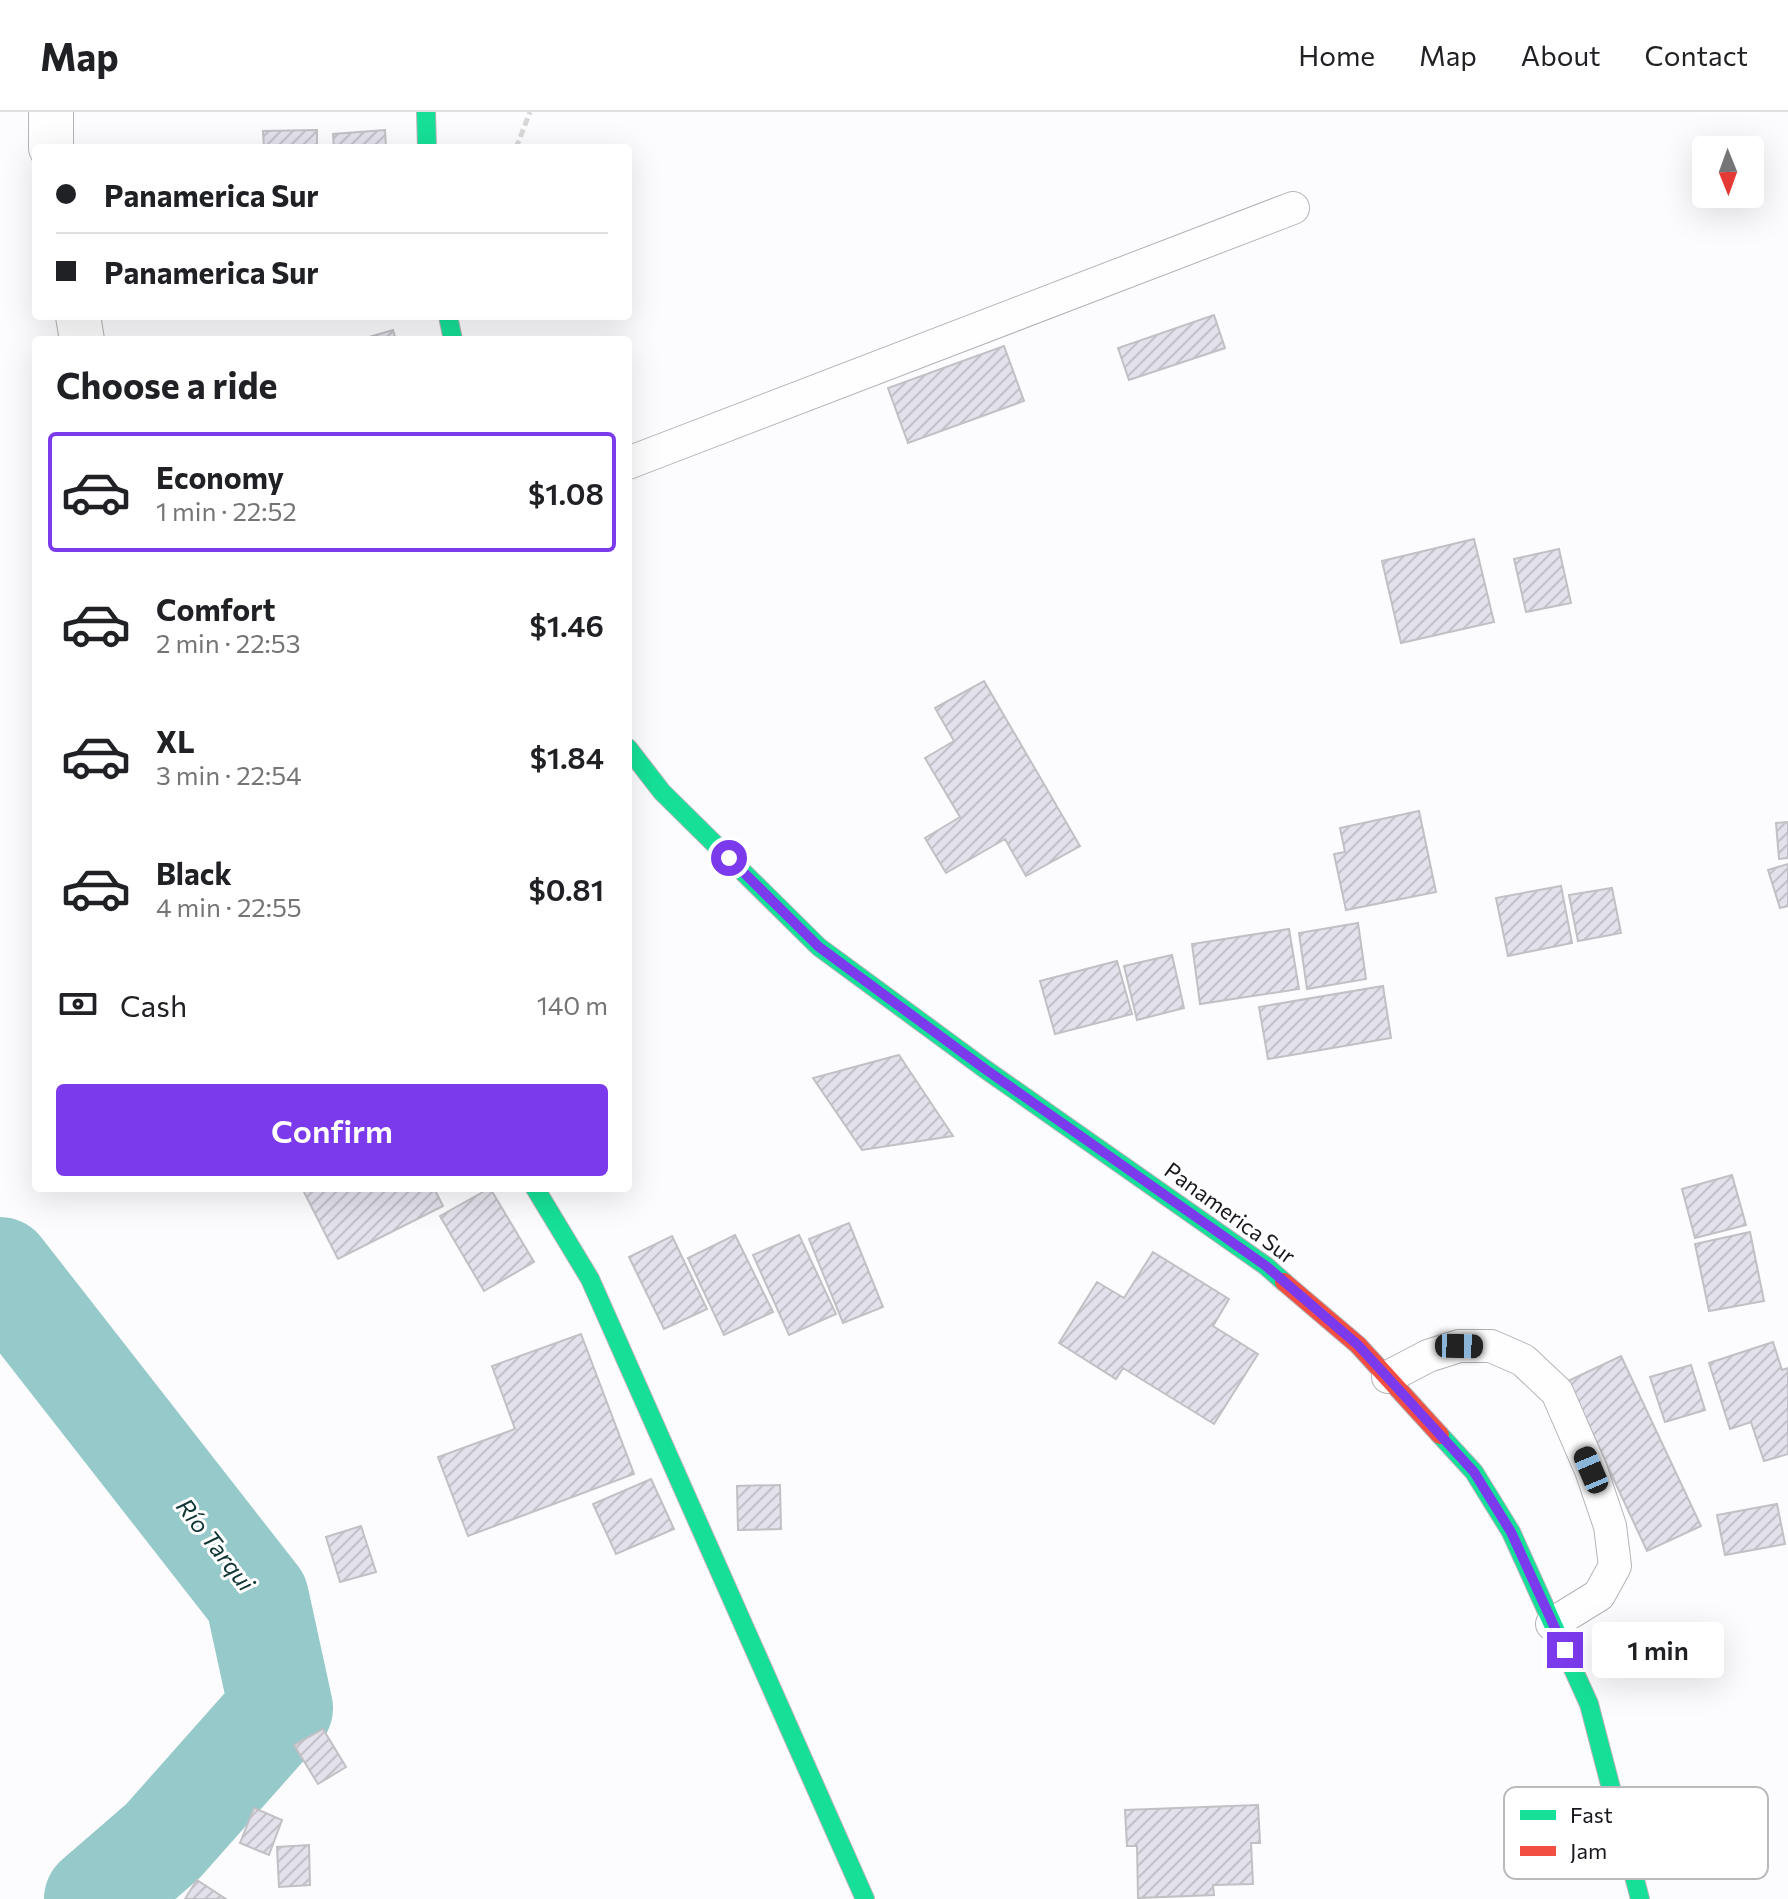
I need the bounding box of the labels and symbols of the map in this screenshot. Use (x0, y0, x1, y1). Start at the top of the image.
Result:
north arrow (1692, 136, 1764, 208)
route start (711, 840, 747, 876)
street label: Panamerica Sur (1160, 1156, 1301, 1269)
car (1435, 1334, 1483, 1358)
car (1571, 1443, 1611, 1497)
water label: Río Tarqui (171, 1492, 262, 1597)
callout: 1 min (1593, 1622, 1725, 1678)
route end (1547, 1632, 1583, 1668)
legend (1504, 1787, 1768, 1879)
text: Fast (1570, 1801, 1613, 1828)
text: Jam (1570, 1837, 1607, 1864)

